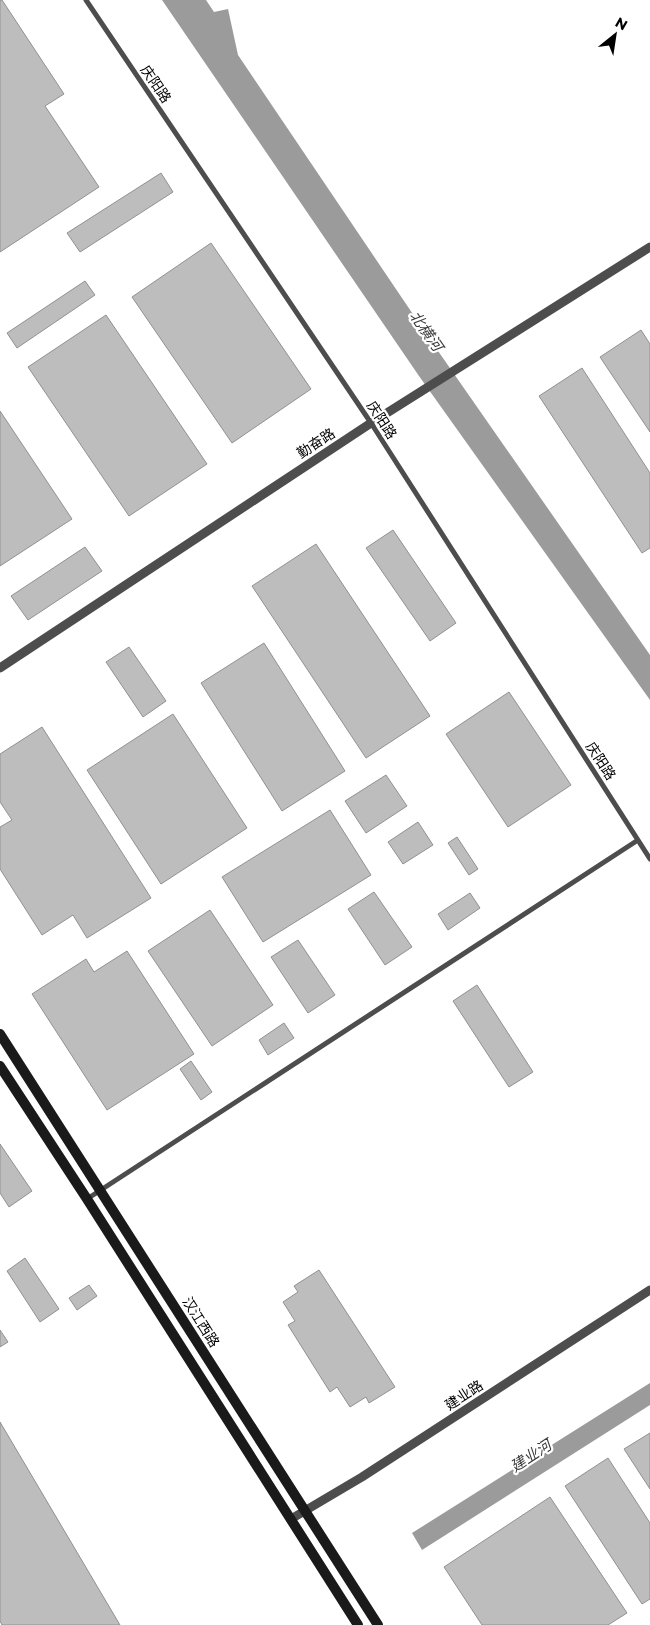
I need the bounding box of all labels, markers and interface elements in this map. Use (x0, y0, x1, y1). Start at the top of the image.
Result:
north arrow (590, 10, 640, 60)
text: N (612, 13, 631, 34)
street label: 庆阳路 (137, 62, 175, 106)
water label: 北横河 (406, 307, 449, 357)
street label: 庆阳路 (363, 397, 401, 443)
street label: 勤奋路 (293, 424, 339, 462)
street label: 庆阳路 (582, 738, 620, 784)
street label: 汉江西路 (179, 1293, 223, 1351)
street label: 建业路 (441, 1376, 487, 1414)
water label: 建业河 (507, 1434, 557, 1476)

